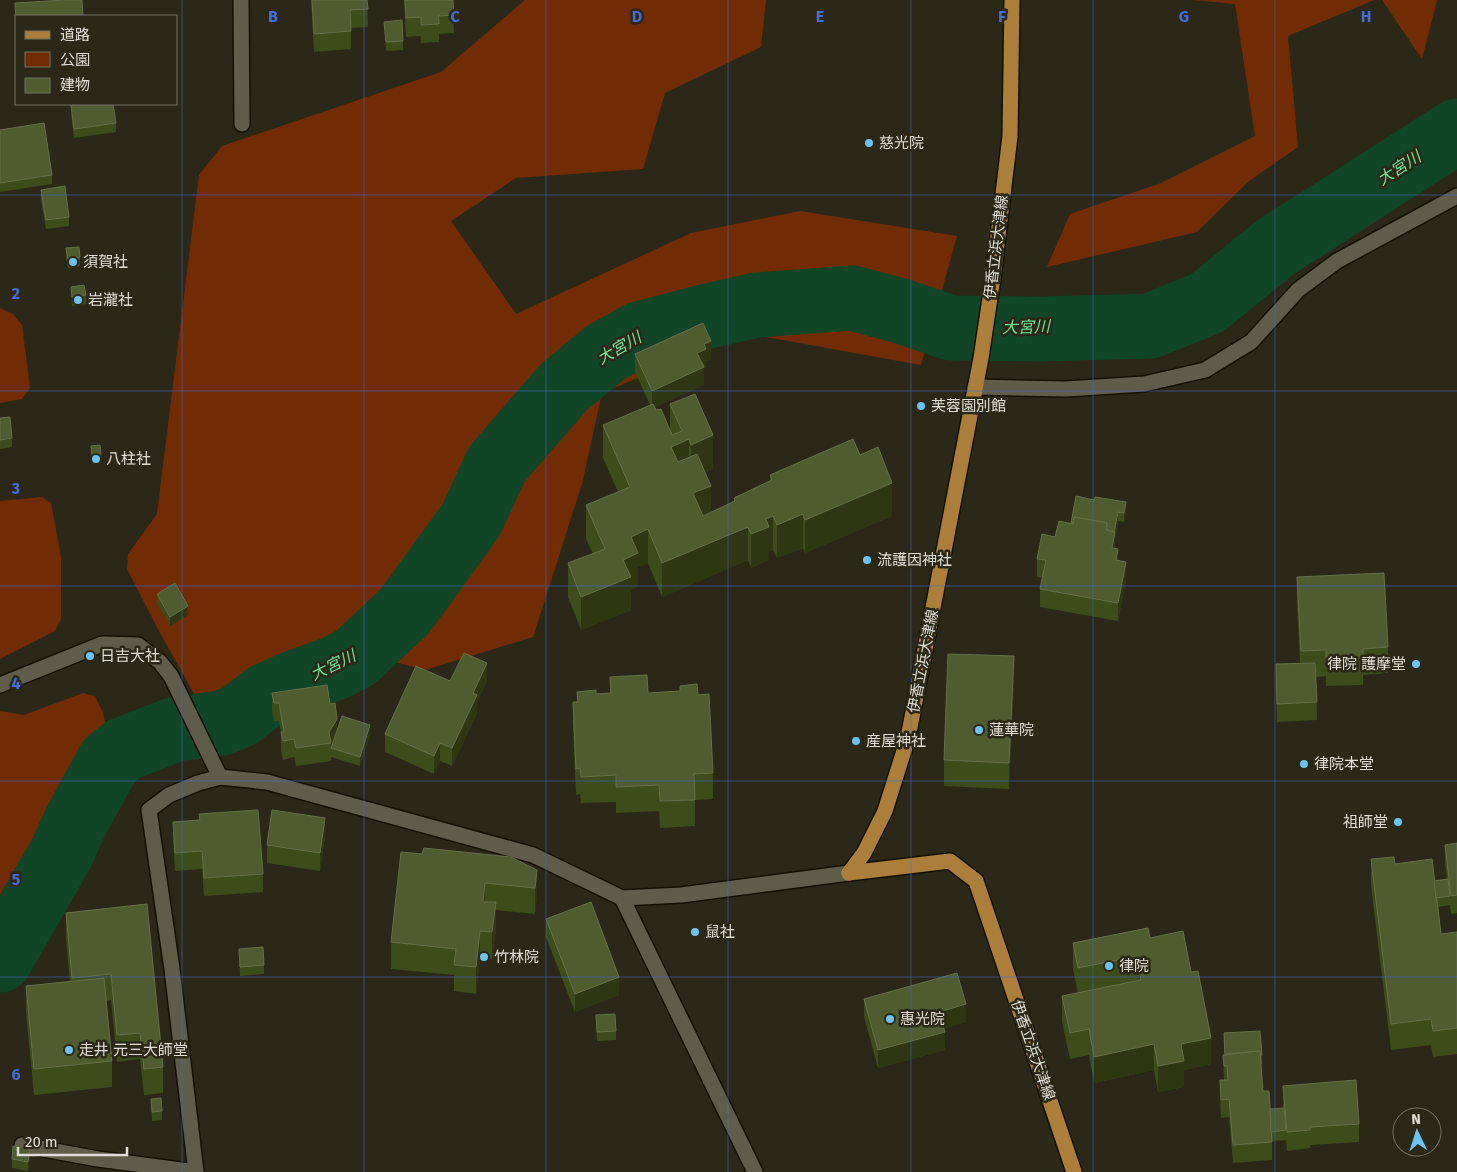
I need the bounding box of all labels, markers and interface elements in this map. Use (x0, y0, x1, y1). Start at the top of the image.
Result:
text: B (268, 7, 278, 26)
text: C (450, 7, 460, 26)
text: D (632, 7, 642, 26)
text: E (816, 7, 824, 26)
text: F (998, 7, 1006, 26)
text: G (1179, 7, 1189, 26)
text: H (1361, 7, 1371, 26)
legend (15, 15, 178, 105)
text: 道路 (60, 26, 90, 44)
text: 公園 (60, 51, 90, 69)
text: 建物 (60, 76, 90, 94)
place label: 慈光院 (879, 134, 924, 152)
marker: 慈光院 (863, 137, 875, 149)
water label: 大宮川 (1374, 146, 1426, 189)
street label: 伊香立浜大津線 (981, 194, 1011, 300)
place label: 須賀社 (83, 253, 128, 271)
marker: 須賀社 (67, 256, 79, 268)
text: 2 (12, 284, 20, 303)
place label: 岩瀧社 (88, 291, 133, 309)
marker: 岩瀧社 (72, 294, 84, 306)
water label: 大宮川 (1002, 317, 1052, 337)
water label: 大宮川 (593, 327, 646, 368)
place label: 芙蓉園別館 (931, 397, 1006, 415)
marker: 芙蓉園別館 (915, 400, 927, 412)
place label: 八柱社 (106, 450, 151, 468)
marker: 八柱社 (90, 453, 102, 465)
text: 3 (11, 479, 20, 498)
place label: 流護因神社 (877, 551, 952, 569)
marker: 流護因神社 (861, 554, 873, 566)
street label: 伊香立浜大津線 (904, 608, 942, 714)
water label: 大宮川 (307, 645, 361, 684)
place label: 日吉大社 (100, 647, 160, 665)
marker: 日吉大社 (84, 650, 96, 662)
place label: 律院 護摩堂 (1327, 655, 1406, 673)
marker: 律院 護摩堂 (1410, 658, 1422, 670)
text: 4 (11, 674, 21, 693)
place label: 蓮華院 (989, 721, 1034, 739)
marker: 蓮華院 (973, 724, 985, 736)
place label: 産屋神社 (866, 732, 926, 750)
marker: 産屋神社 (850, 735, 862, 747)
place label: 律院本堂 (1314, 755, 1374, 773)
marker: 律院本堂 (1298, 758, 1310, 770)
place label: 祖師堂 (1343, 813, 1388, 831)
marker: 祖師堂 (1392, 816, 1404, 828)
text: 5 (12, 870, 21, 889)
place label: 鼠社 (705, 923, 735, 941)
marker: 鼠社 (689, 926, 701, 938)
place label: 竹林院 (494, 948, 539, 966)
marker: 竹林院 (478, 951, 490, 963)
place label: 律院 (1119, 957, 1149, 975)
marker: 律院 (1103, 960, 1115, 972)
street label: 伊香立浜大津線 (1007, 997, 1059, 1103)
place label: 惠光院 (900, 1010, 945, 1028)
marker: 惠光院 (884, 1013, 896, 1025)
place label: 走井 元三大師堂 (79, 1041, 188, 1059)
marker: 走井 元三大師堂 (63, 1044, 75, 1056)
text: 6 (11, 1065, 21, 1084)
north arrow (1392, 1107, 1442, 1157)
text: N (1411, 1111, 1421, 1128)
scale bar (18, 1124, 126, 1156)
text: 20 m (25, 1133, 58, 1151)

